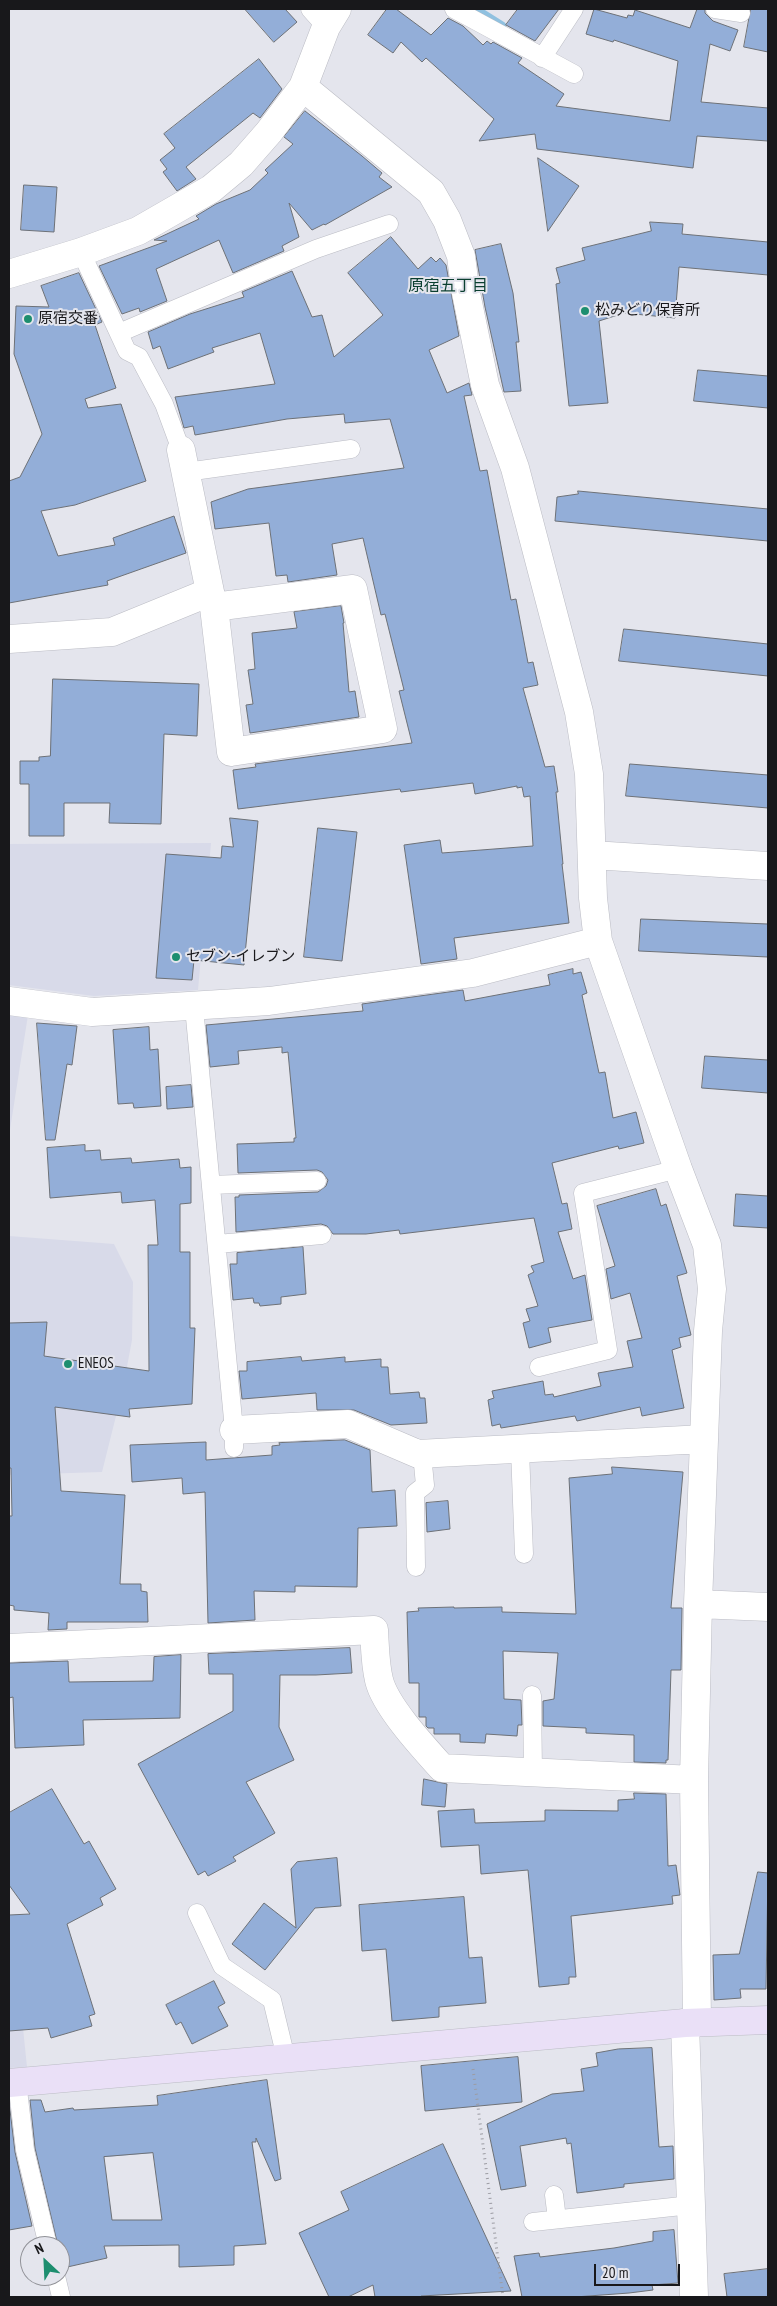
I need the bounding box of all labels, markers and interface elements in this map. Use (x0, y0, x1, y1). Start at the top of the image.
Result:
district label: 原宿五丁目 (408, 276, 488, 296)
place label: 松みどり保育所 (595, 302, 700, 320)
marker: 松みどり保育所 (579, 305, 591, 317)
place label: 原宿交番 (38, 310, 98, 328)
marker: 原宿交番 (22, 313, 34, 325)
place label: セブン-イレブン (186, 948, 295, 966)
marker: セブン-イレブン (170, 951, 182, 963)
place label: ENEOS (78, 1355, 114, 1373)
marker: ENEOS (62, 1358, 74, 1370)
north arrow (20, 2236, 70, 2286)
text: N (32, 2239, 46, 2258)
scale bar (597, 2254, 683, 2286)
text: 20 m (602, 2263, 628, 2282)

